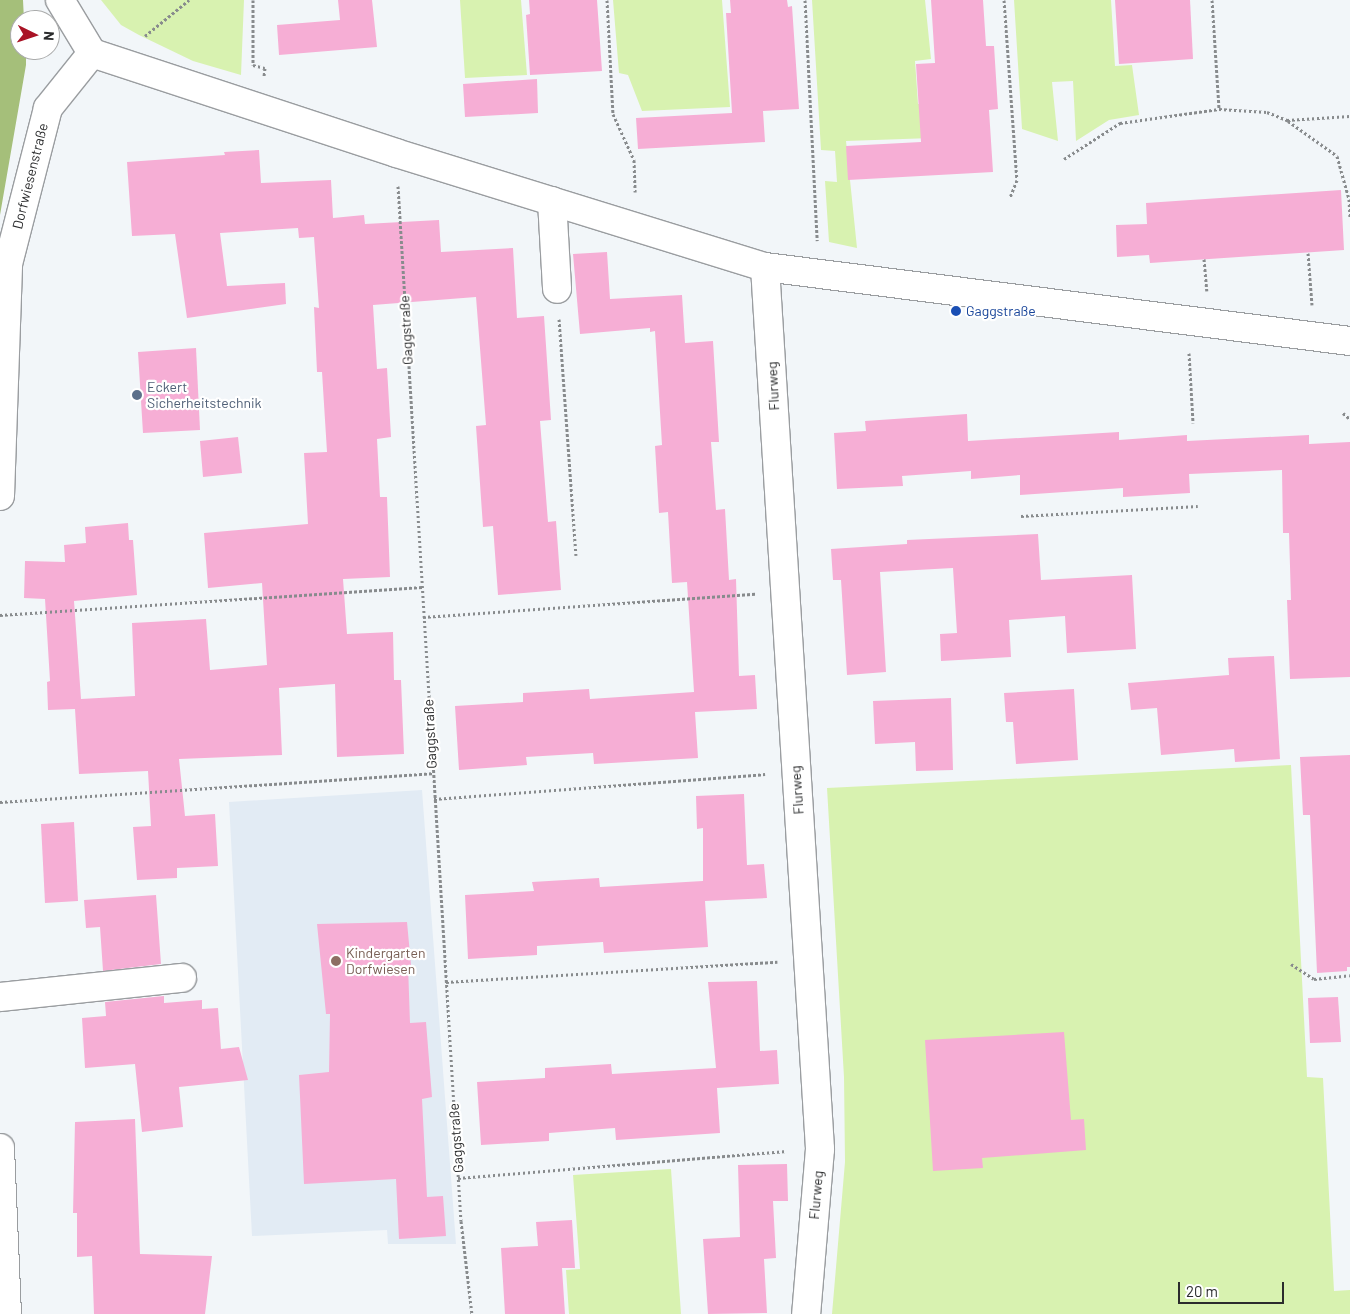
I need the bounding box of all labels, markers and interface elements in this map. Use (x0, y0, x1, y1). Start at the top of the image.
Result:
north arrow (10, 10, 60, 60)
text: N (41, 31, 58, 41)
street label: Dorfwiesenstraße (9, 121, 51, 231)
street label: Gaggstraße (396, 295, 416, 365)
place label: Gaggstraße (966, 303, 1036, 319)
marker: Gaggstraße (950, 305, 962, 317)
street label: Flurweg (763, 361, 783, 411)
place label: Eckert Sicherheitstechnik (147, 379, 262, 412)
marker: Eckert Sicherheitstechnik (131, 389, 143, 401)
street label: Gaggstraße (420, 699, 440, 769)
street label: Flurweg (787, 765, 807, 815)
place label: Kindergarten Dorfwiesen (346, 945, 425, 978)
marker: Kindergarten Dorfwiesen (330, 955, 342, 967)
street label: Gaggstraße (445, 1103, 467, 1173)
street label: Flurweg (805, 1170, 827, 1220)
scale bar (1180, 1272, 1286, 1304)
text: 20 m (1186, 1282, 1218, 1300)

